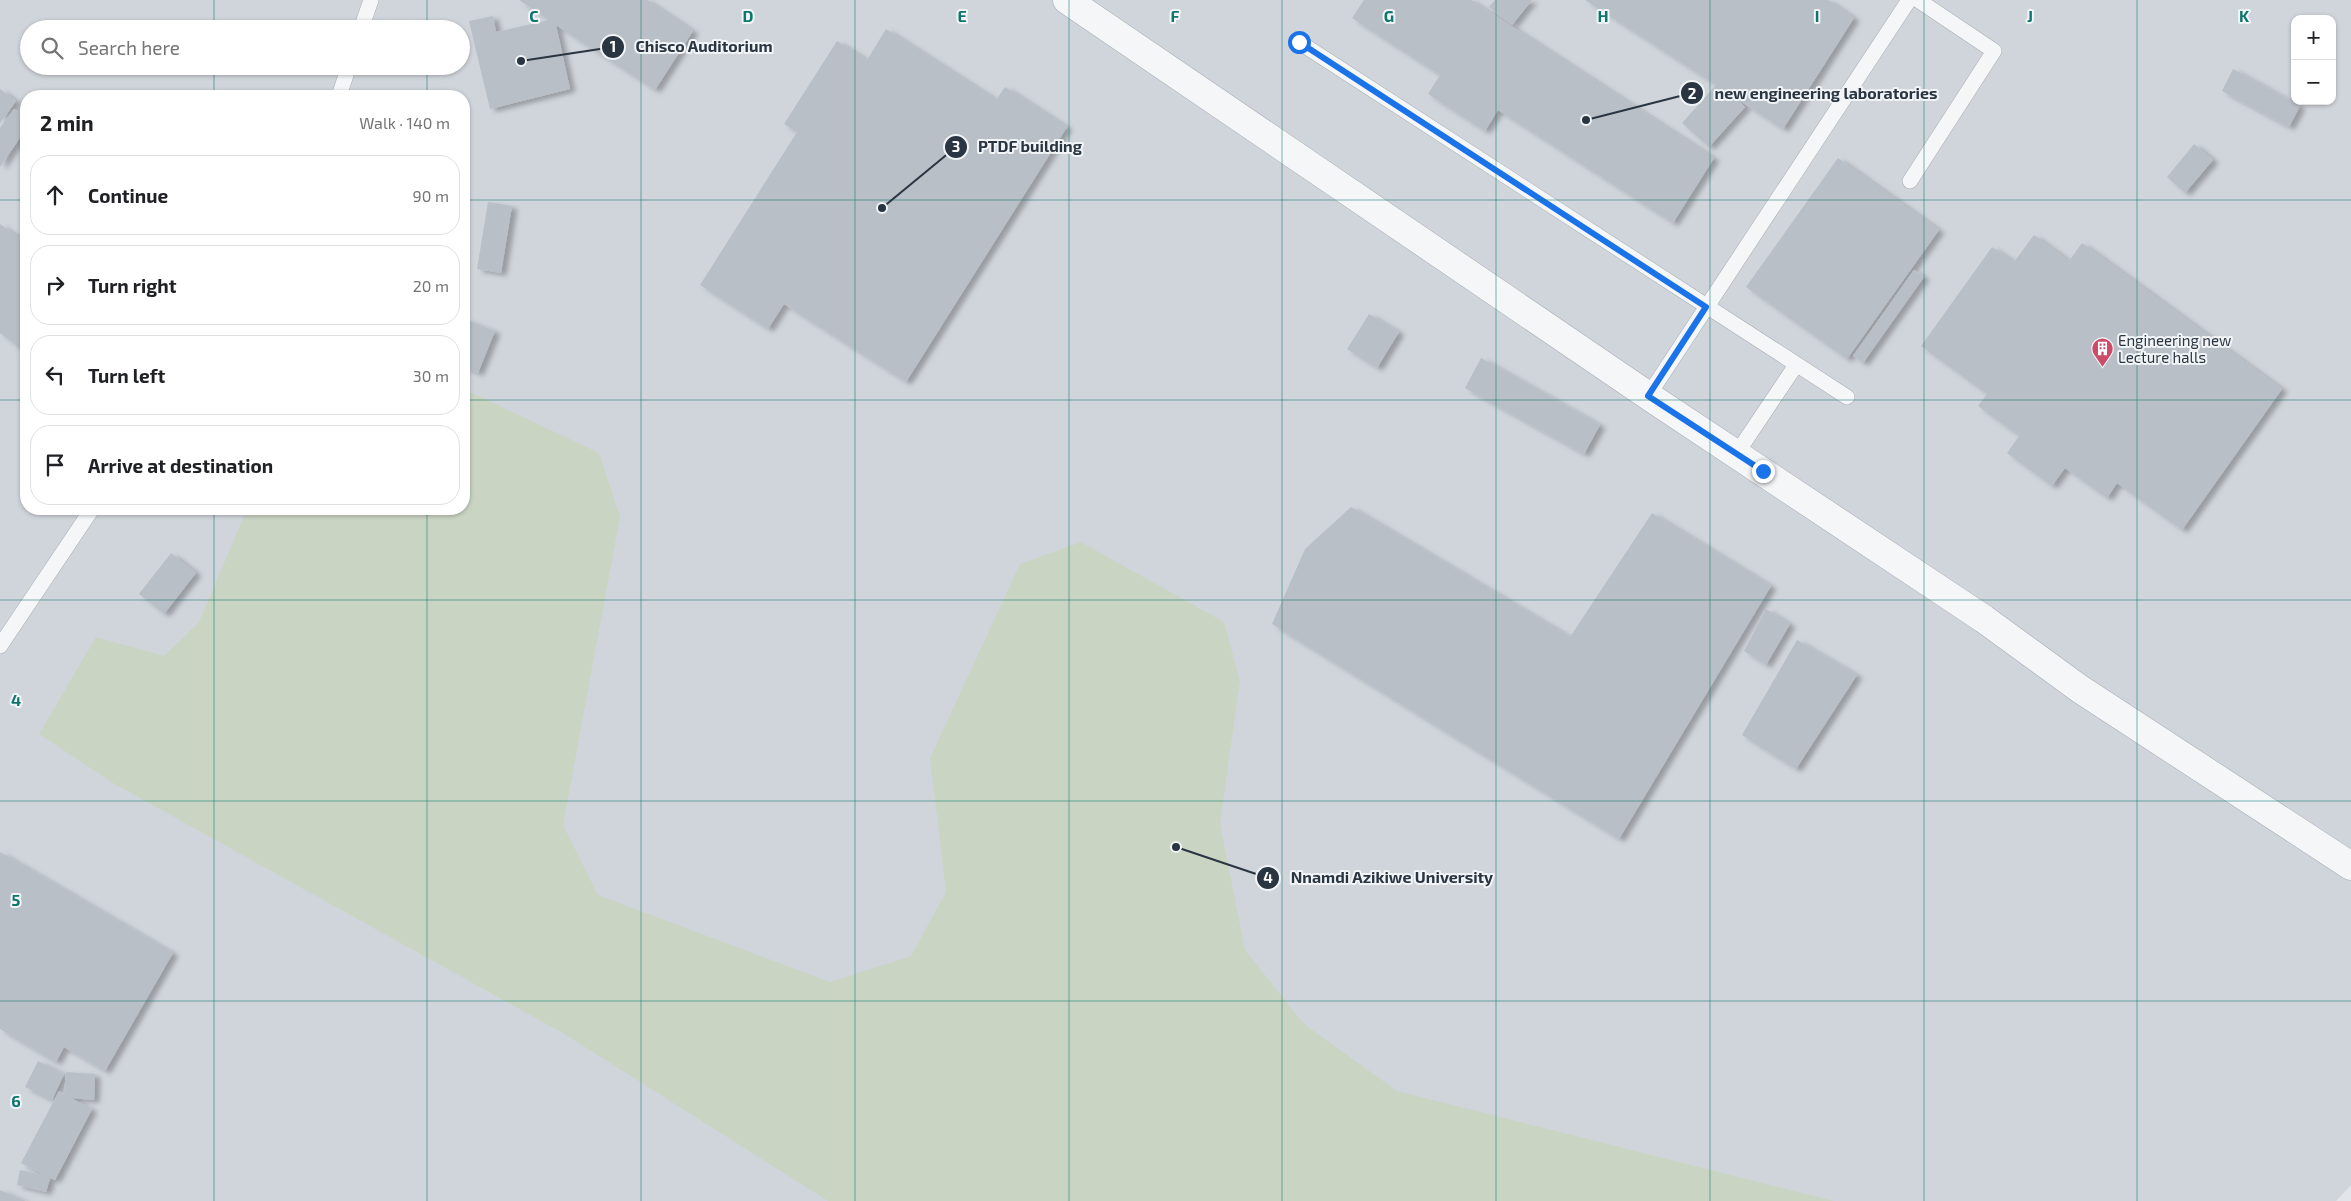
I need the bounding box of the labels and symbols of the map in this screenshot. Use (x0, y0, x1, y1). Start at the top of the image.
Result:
text: C (529, 6, 539, 25)
text: D (743, 6, 754, 25)
text: E (957, 6, 967, 25)
text: F (1171, 6, 1180, 25)
text: G (1384, 6, 1394, 25)
text: H (1597, 6, 1609, 25)
text: I (1815, 6, 1819, 25)
text: J (2027, 6, 2033, 25)
text: K (2239, 6, 2250, 25)
callout: Chisco Auditorium (600, 31, 783, 62)
route start (1288, 31, 1311, 54)
text: Chisco Auditorium (635, 36, 773, 55)
text: 1 (610, 37, 616, 55)
callout: new engineering laboratories (1680, 78, 1948, 109)
text: new engineering laboratories (1715, 83, 1937, 102)
text: 2 (1688, 84, 1697, 102)
callout: PTDF building (943, 131, 1093, 162)
text: PTDF building (978, 136, 1083, 155)
text: 3 (952, 137, 960, 155)
place label: Engineering new Lecture halls (2118, 331, 2231, 366)
building icon: Engineering new Lecture halls (2090, 337, 2114, 368)
route end (1752, 460, 1775, 483)
text: 4 (11, 690, 21, 709)
callout: Nnamdi Azikiwe University (1256, 862, 1503, 893)
text: Nnamdi Azikiwe University (1291, 867, 1493, 887)
text: 4 (1263, 868, 1273, 886)
text: 5 (12, 890, 21, 909)
text: 6 (11, 1091, 21, 1110)

